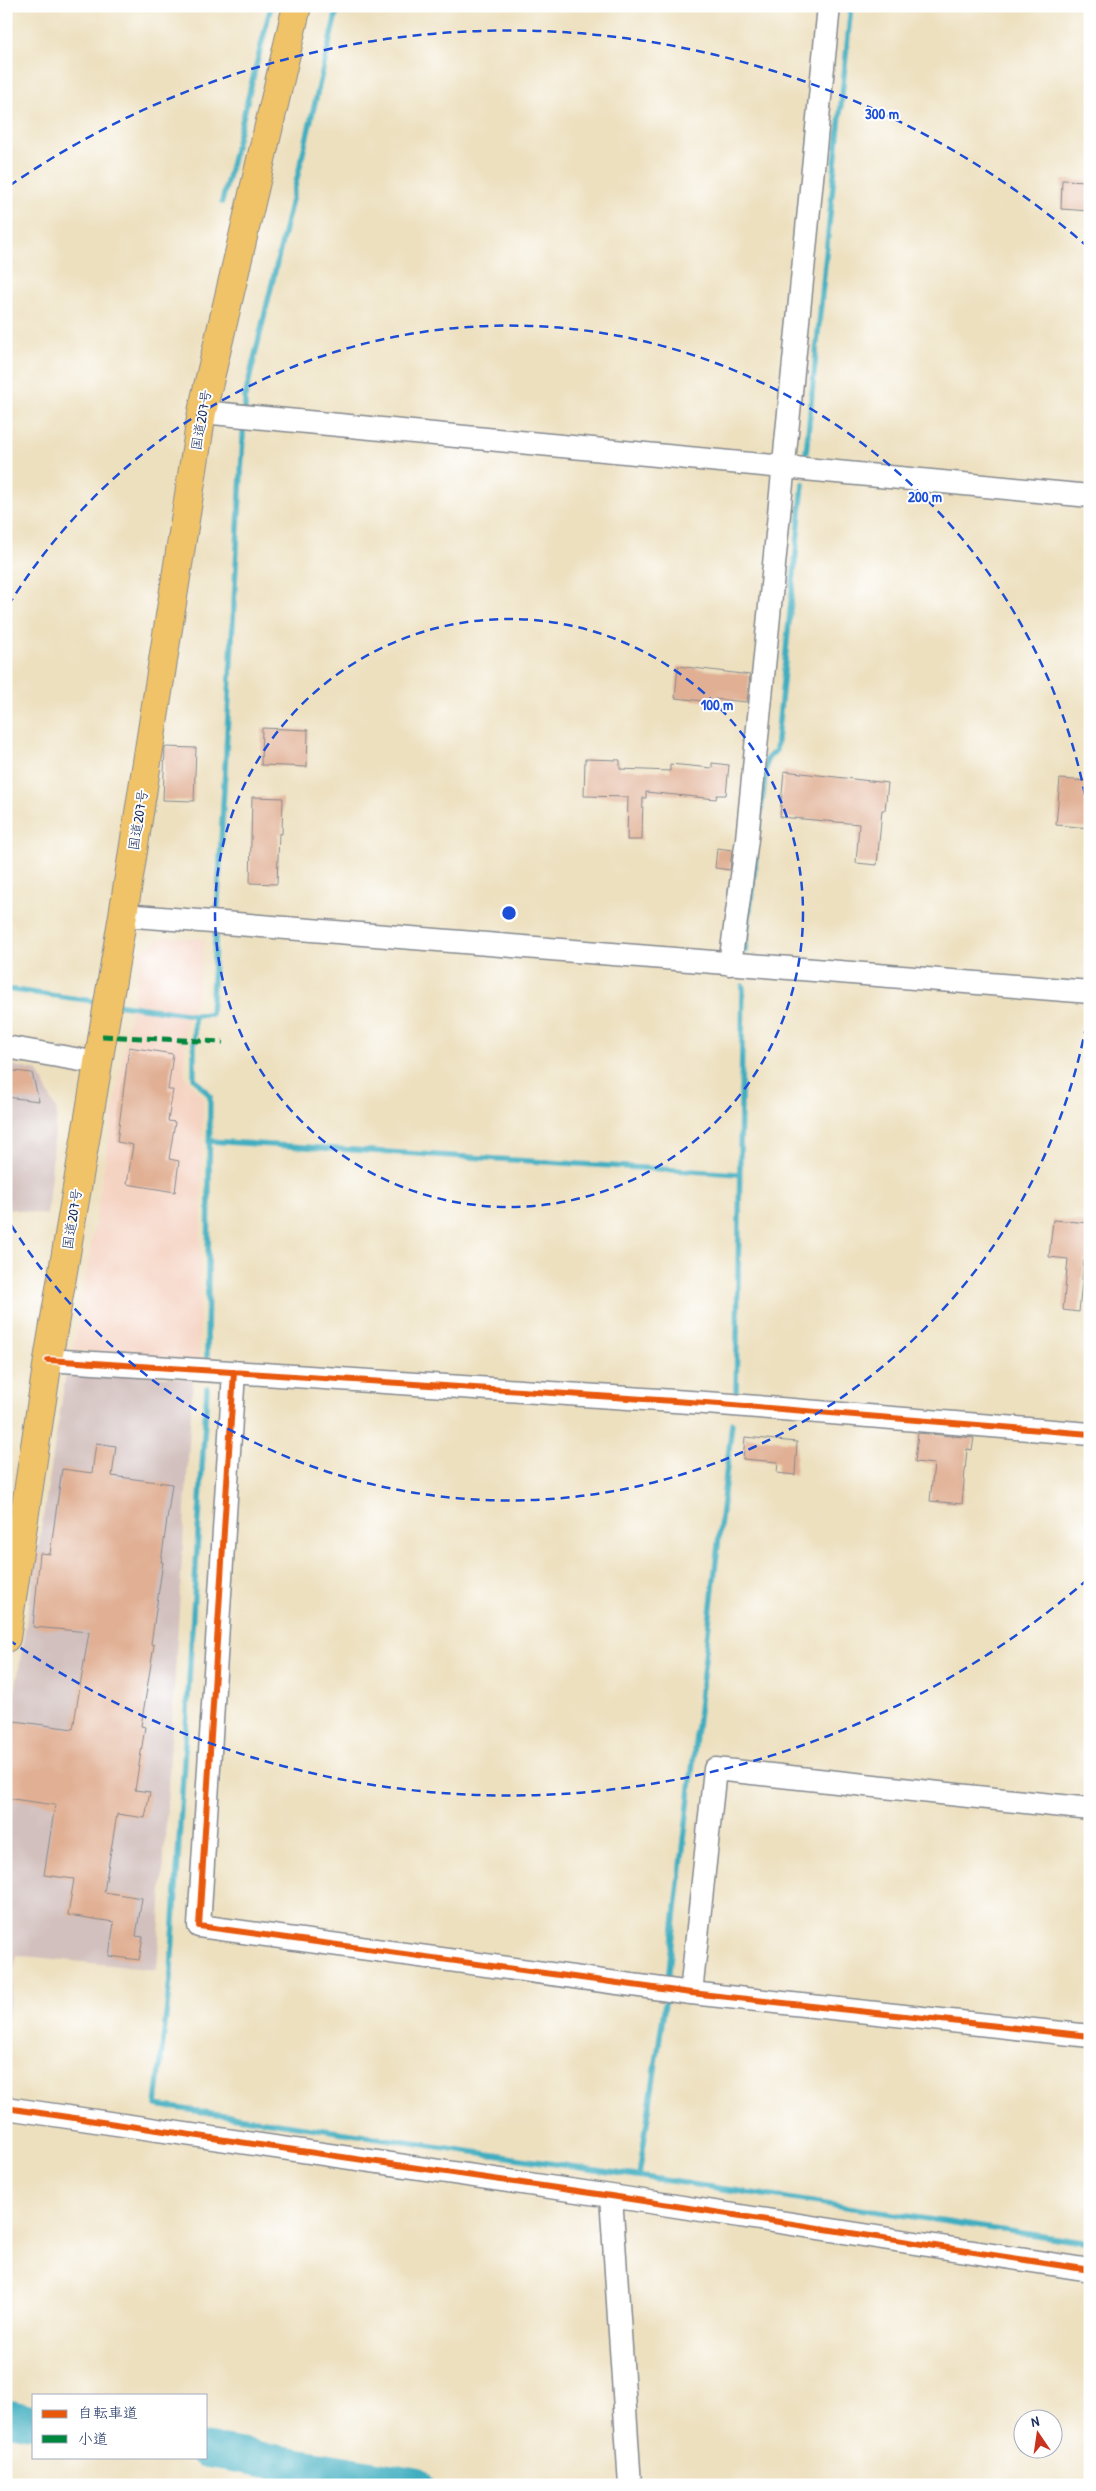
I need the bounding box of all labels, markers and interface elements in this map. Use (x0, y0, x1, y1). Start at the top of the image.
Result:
text: 300 m (865, 103, 899, 124)
street label: 国道207号 (186, 388, 215, 452)
text: 200 m (908, 486, 942, 507)
text: 100 m (701, 694, 733, 715)
street label: 国道207号 (123, 788, 152, 852)
centre of rings (500, 904, 518, 922)
street label: 国道207号 (57, 1187, 86, 1251)
legend (32, 2394, 208, 2458)
text: 自転車道 (78, 2402, 138, 2423)
north arrow (1014, 2408, 1064, 2458)
text: N (1029, 2411, 1041, 2431)
text: 小道 (78, 2428, 108, 2449)

